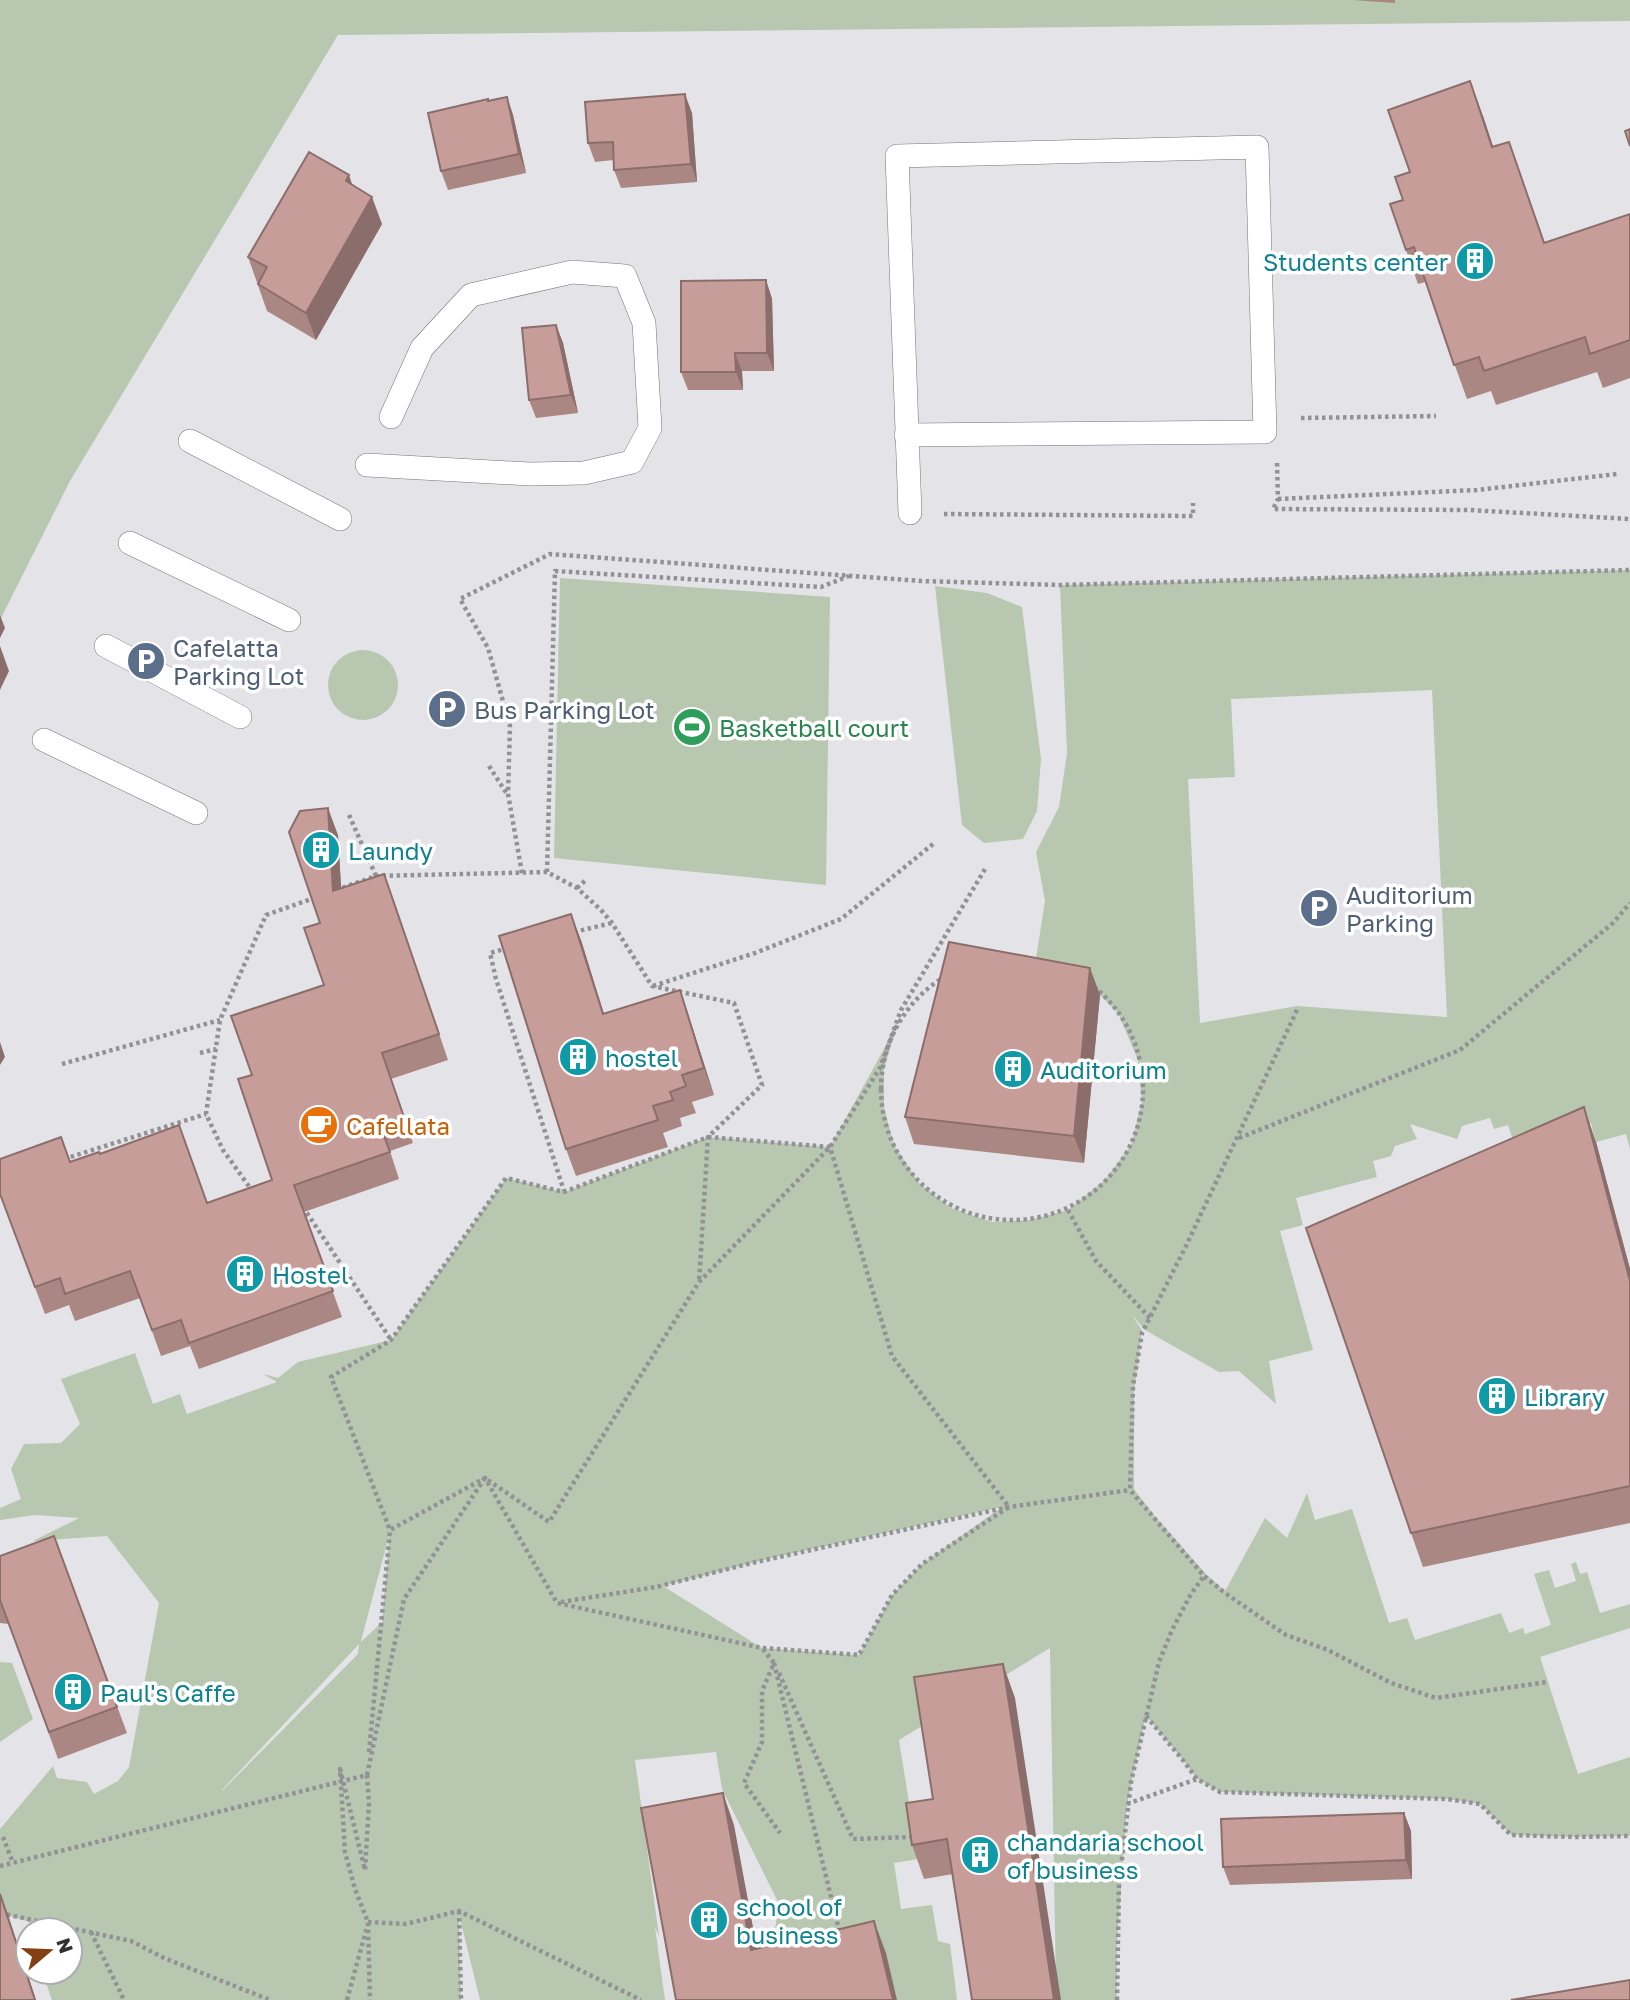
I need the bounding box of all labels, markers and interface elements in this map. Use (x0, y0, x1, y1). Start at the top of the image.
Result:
building icon: Students center (1454, 240, 1496, 282)
place label: Students center (1263, 247, 1448, 276)
place label: Cafelatta Parking Lot (173, 633, 304, 690)
parking icon: Cafelatta Parking Lot (125, 640, 167, 682)
parking icon: Bus Parking Lot (426, 688, 468, 730)
place label: Bus Parking Lot (474, 695, 655, 724)
sports icon: Basketball court (671, 706, 713, 748)
place label: Basketball court (719, 713, 909, 742)
building icon: Laundy (300, 829, 342, 871)
place label: Laundy (348, 836, 433, 865)
place label: Auditorium Parking (1346, 880, 1473, 937)
parking icon: Auditorium Parking (1298, 887, 1340, 929)
building icon: hostel (557, 1036, 599, 1078)
place label: hostel (605, 1043, 678, 1072)
building icon: Auditorium (992, 1048, 1034, 1090)
place label: Auditorium (1040, 1055, 1167, 1084)
cafe icon: Cafellata (298, 1104, 340, 1146)
place label: Cafellata (346, 1111, 450, 1140)
building icon: Hostel (224, 1253, 266, 1295)
place label: Hostel (272, 1260, 349, 1289)
building icon: Library (1476, 1375, 1518, 1417)
place label: Library (1524, 1382, 1605, 1411)
building icon: Paul's Caffe (52, 1671, 94, 1713)
place label: Paul's Caffe (100, 1678, 236, 1707)
place label: chandaria school of business (1007, 1827, 1204, 1884)
building icon: chandaria school of business (959, 1834, 1001, 1876)
place label: school of business (736, 1892, 842, 1949)
building icon: school of business (688, 1899, 730, 1941)
north arrow (14, 1916, 84, 1986)
text: N (52, 1935, 79, 1956)

